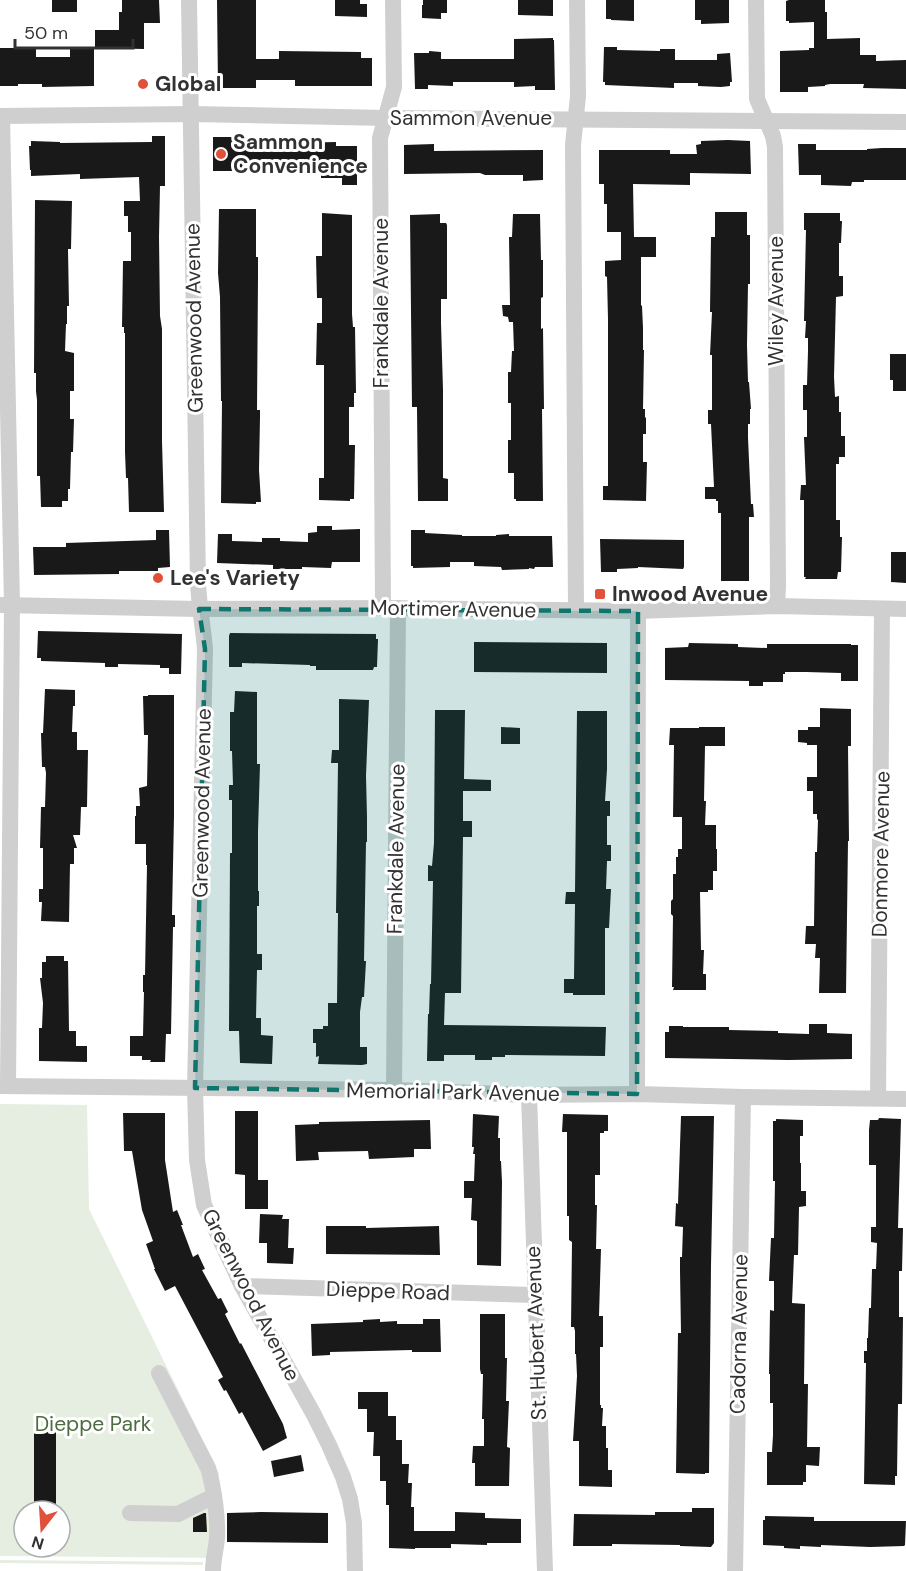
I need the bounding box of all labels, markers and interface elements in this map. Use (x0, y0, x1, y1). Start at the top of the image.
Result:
scale bar (15, 12, 134, 50)
text: 50 m (24, 21, 68, 45)
place label: Global (155, 70, 221, 98)
marker: Global (136, 77, 150, 91)
street label: Sammon Avenue (390, 104, 552, 132)
place label: Sammon Convenience (233, 128, 368, 180)
marker: Sammon Convenience (214, 147, 228, 161)
street label: Frankdale Avenue (367, 218, 395, 388)
street label: Greenwood Avenue (178, 223, 210, 413)
street label: Wiley Avenue (762, 236, 790, 366)
place label: Lee's Variety (170, 564, 300, 592)
marker: Lee's Variety (151, 571, 165, 585)
place label: Inwood Avenue (612, 580, 768, 608)
marker: Inwood Avenue (593, 587, 607, 601)
street label: Mortimer Avenue (370, 594, 537, 624)
street label: Greenwood Avenue (186, 708, 218, 898)
street label: Frankdale Avenue (381, 763, 411, 934)
street label: Donmore Avenue (866, 771, 896, 937)
street label: Memorial Park Avenue (346, 1076, 560, 1108)
street label: Greenwood Avenue (195, 1204, 307, 1386)
street label: St. Hubert Avenue (519, 1245, 553, 1421)
street label: Cadorna Avenue (724, 1254, 754, 1414)
street label: Dieppe Road (325, 1275, 451, 1307)
park label: Dieppe Park (35, 1410, 152, 1438)
north arrow (12, 1499, 72, 1559)
text: N (29, 1531, 46, 1555)

